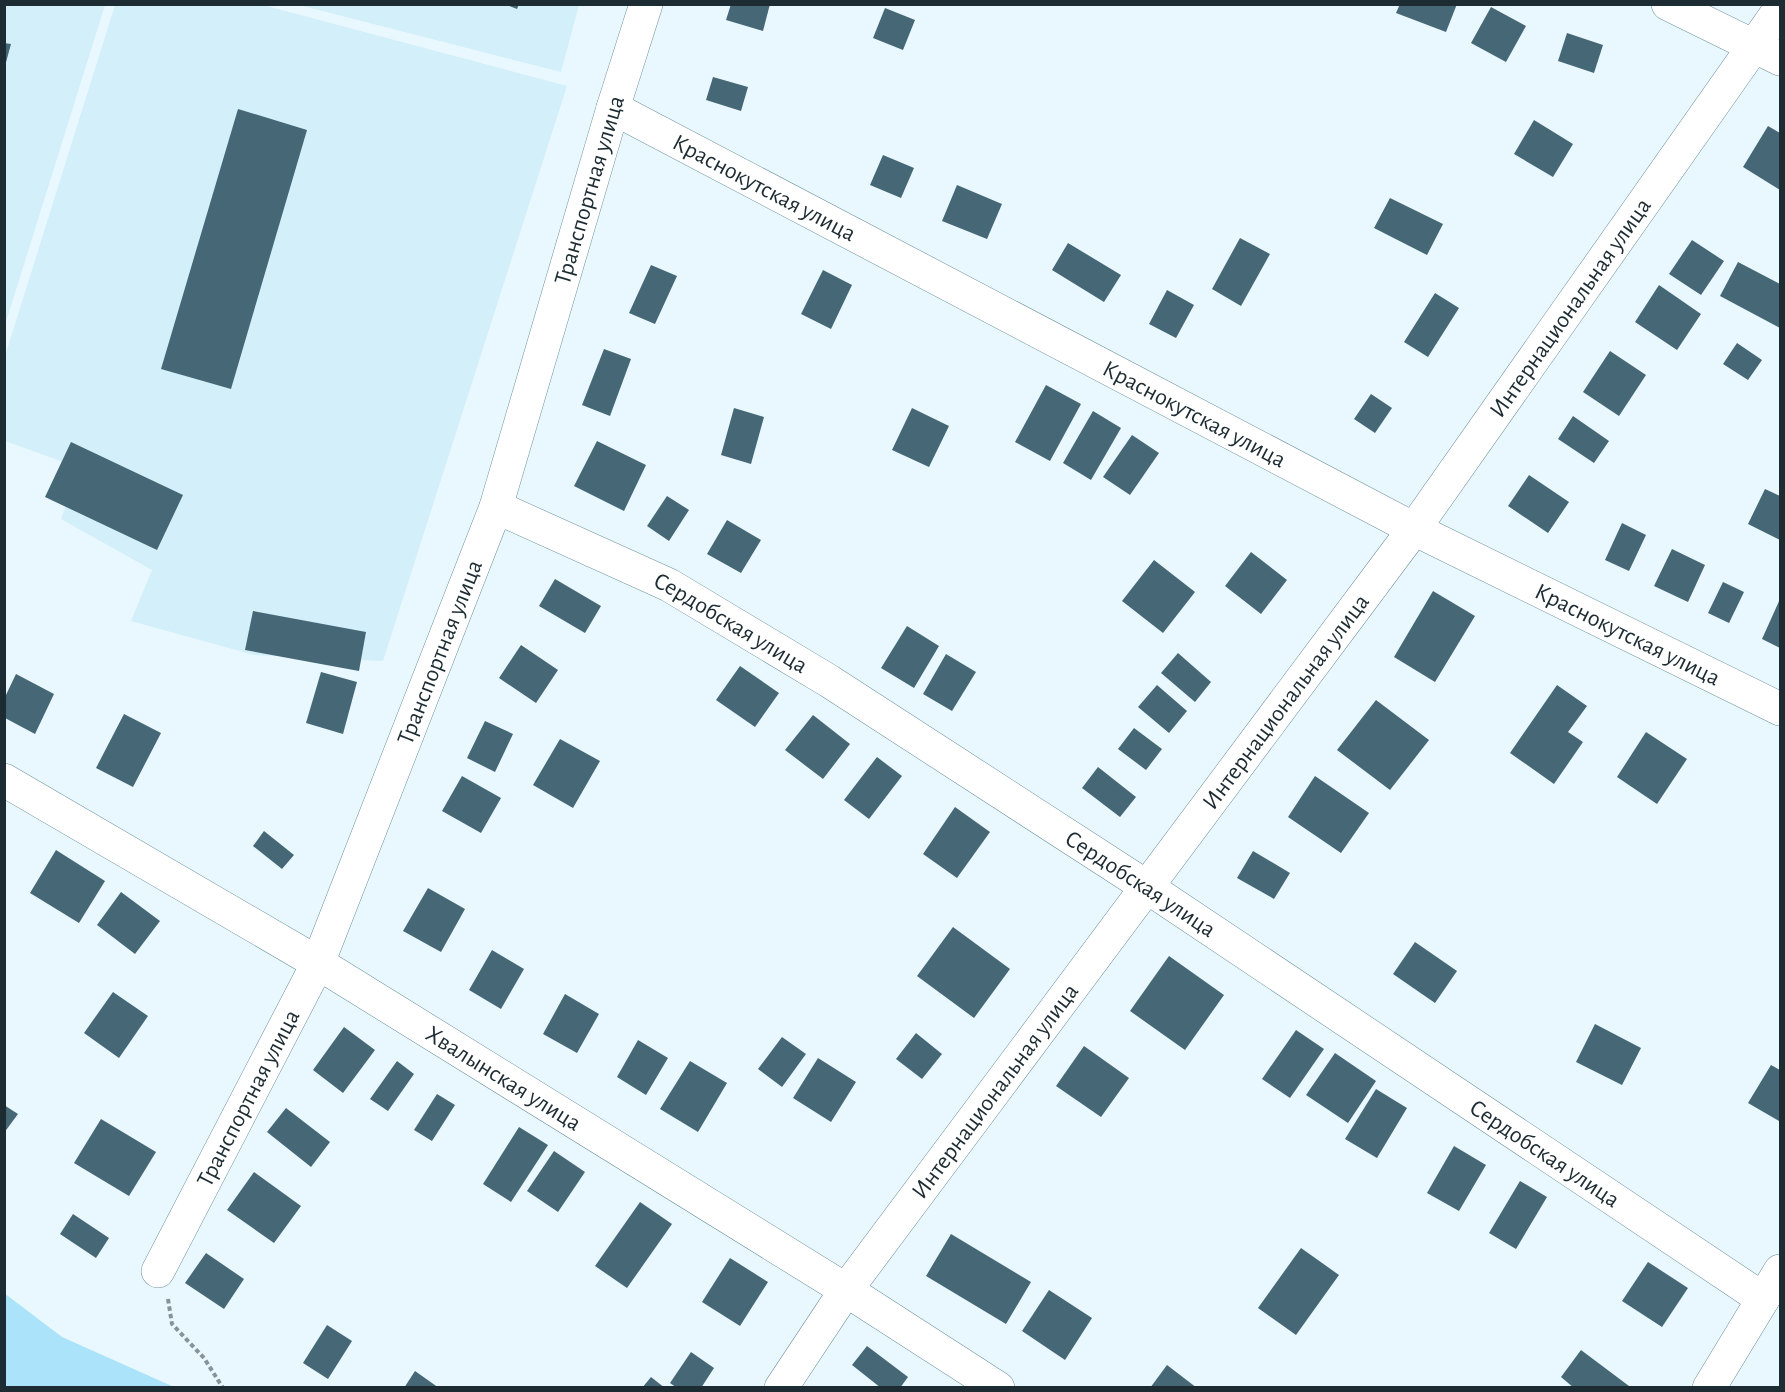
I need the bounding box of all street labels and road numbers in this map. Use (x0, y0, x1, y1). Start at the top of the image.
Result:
street label: Транспортная улица (551, 93, 629, 287)
street label: Краснокутская улица (668, 131, 859, 246)
street label: Интернациональная улица (1486, 194, 1656, 422)
street label: Краснокутская улица (1099, 357, 1290, 472)
street label: Транспортная улица (394, 557, 487, 748)
street label: Сердобская улица (650, 569, 812, 678)
street label: Краснокутская улица (1531, 579, 1724, 691)
street label: Интернациональная улица (1198, 590, 1374, 814)
street label: Сердобская улица (1060, 826, 1220, 942)
street label: Интернациональная улица (907, 979, 1083, 1204)
street label: Транспортная улица (193, 1006, 305, 1191)
street label: Хвалынская улица (421, 1022, 585, 1136)
street label: Сердобская улица (1465, 1095, 1624, 1213)

